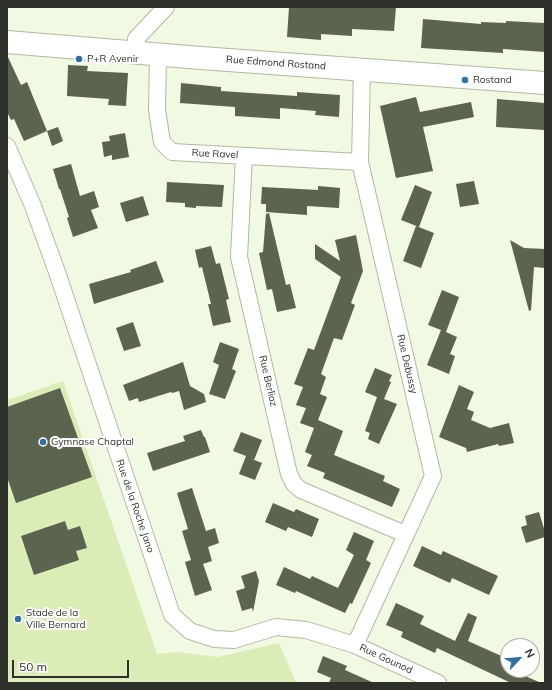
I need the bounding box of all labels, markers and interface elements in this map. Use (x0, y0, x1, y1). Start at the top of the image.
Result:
place label: P+R Avenir (87, 53, 139, 65)
marker: P+R Avenir (74, 54, 84, 64)
street label: Rue Edmond Rostand (226, 54, 326, 72)
place label: Rostand (473, 74, 512, 86)
marker: Rostand (460, 75, 470, 85)
street label: Rue Ravel (191, 147, 239, 161)
street label: Rue Debussy (394, 333, 420, 395)
street label: Rue Berlioz (256, 354, 280, 408)
place label: Gymnase Chaptal (51, 436, 134, 448)
marker: Gymnase Chaptal (38, 437, 48, 447)
street label: Rue de la Roche Jano (113, 458, 157, 554)
place label: Stade de la Ville Bernard (26, 607, 85, 630)
marker: Stade de la Ville Bernard (13, 614, 23, 624)
north arrow (500, 638, 540, 678)
street label: Rue Gounod (358, 641, 414, 677)
text: N (522, 646, 538, 660)
scale bar (14, 652, 131, 678)
text: 50 m (19, 659, 47, 674)

